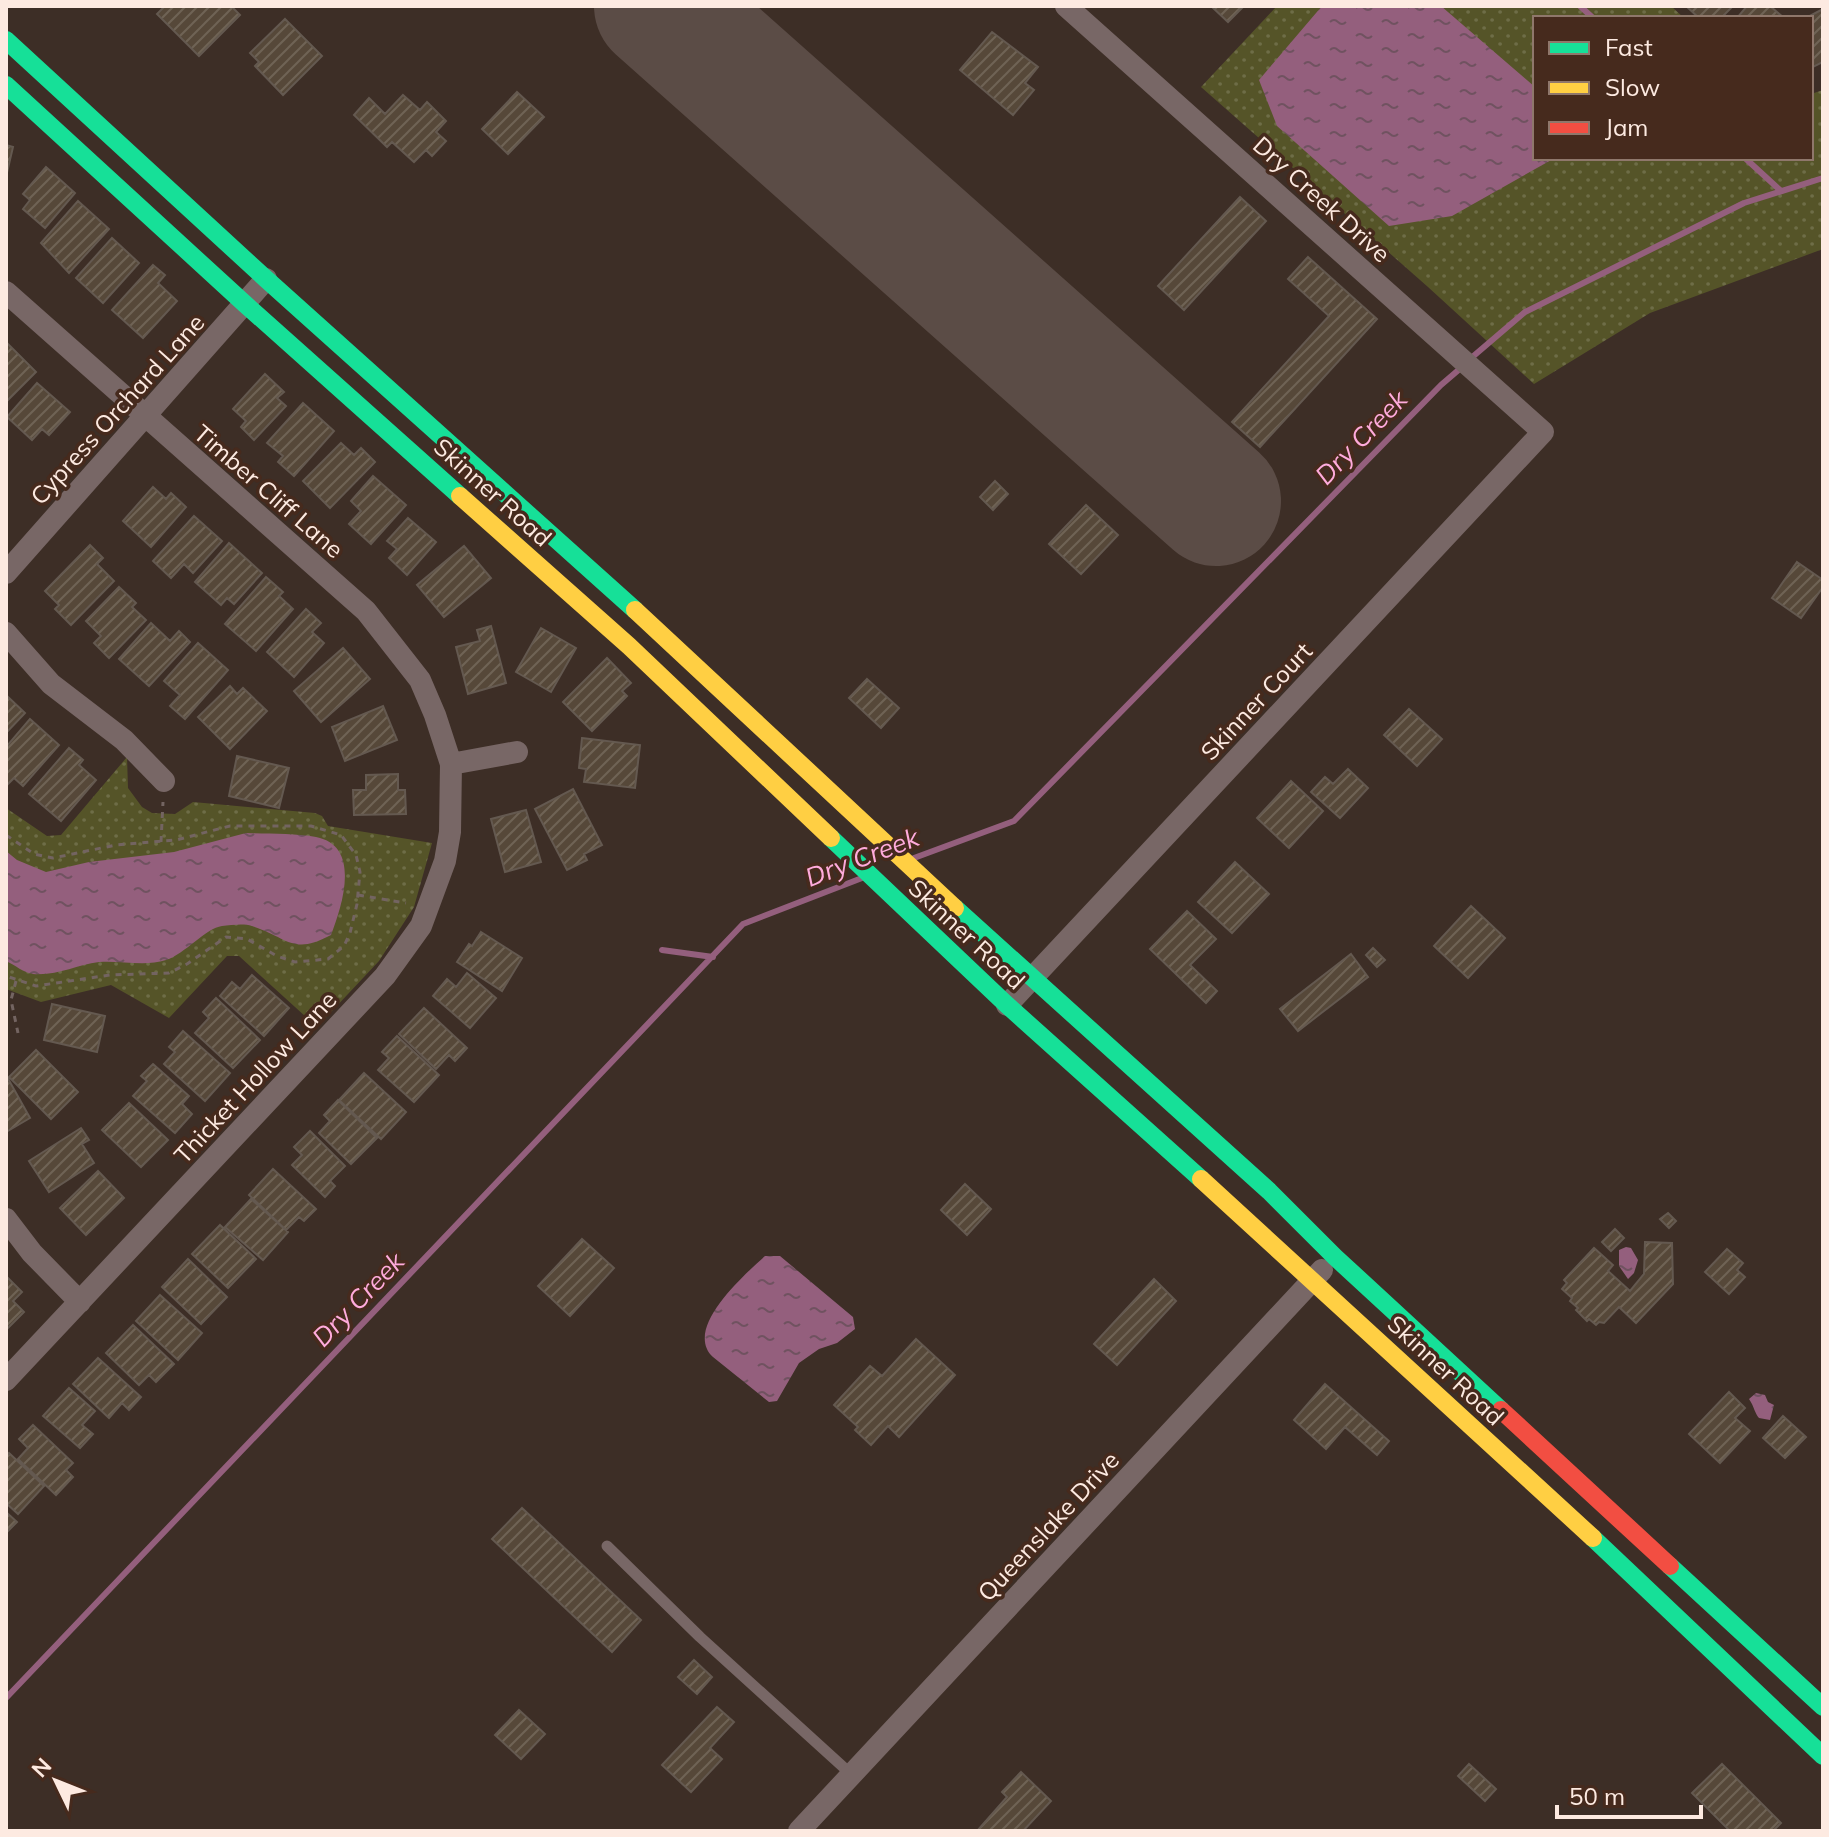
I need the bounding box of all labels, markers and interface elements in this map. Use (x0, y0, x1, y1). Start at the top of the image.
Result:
legend (1533, 16, 1813, 160)
text: Fast (1605, 32, 1653, 62)
text: Slow (1605, 72, 1660, 102)
text: Jam (1605, 112, 1648, 142)
street label: Dry Creek Drive (1247, 130, 1397, 268)
street label: Cypress Orchard Lane (24, 308, 210, 510)
water label: Dry Creek (1308, 382, 1415, 491)
street label: Timber Cliff Lane (188, 418, 350, 564)
street label: Skinner Road (428, 431, 558, 553)
street label: Skinner Court (1194, 636, 1318, 766)
water label: Dry Creek (801, 820, 924, 894)
street label: Skinner Road (903, 873, 1031, 995)
street label: Thicket Hollow Lane (167, 985, 343, 1169)
water label: Dry Creek (305, 1244, 412, 1353)
street label: Skinner Road (1382, 1309, 1510, 1431)
street label: Queenslake Drive (971, 1445, 1125, 1607)
north arrow (16, 1741, 96, 1821)
text: N (25, 1752, 57, 1783)
scale bar (1557, 1769, 1701, 1819)
text: 50 m (1569, 1781, 1625, 1811)

